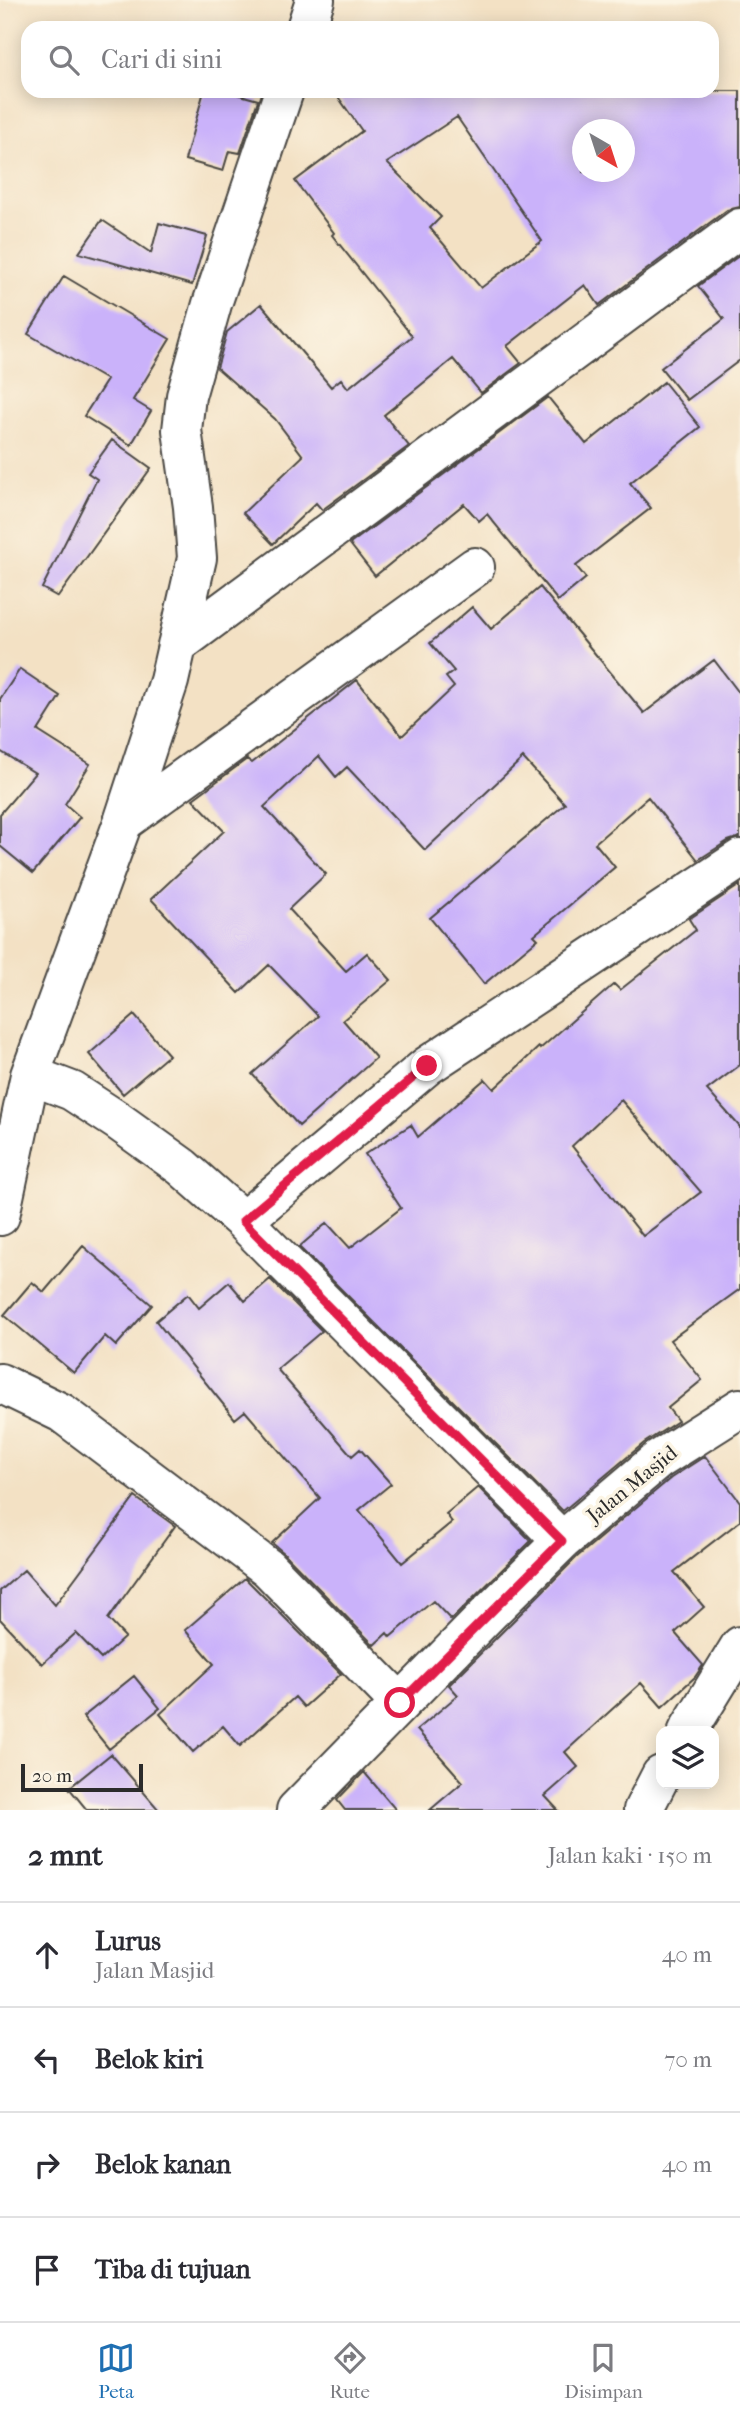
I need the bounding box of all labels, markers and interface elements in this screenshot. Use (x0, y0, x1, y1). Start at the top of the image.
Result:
search box (21, 21, 719, 98)
icon: search (45, 41, 83, 79)
text: Cari di sini (101, 44, 222, 75)
north arrow (572, 119, 635, 182)
route end (411, 1050, 442, 1081)
street label: Jalan Masjid (581, 1440, 682, 1529)
route start (384, 1687, 415, 1718)
map controls (656, 1726, 719, 1789)
button: layers (656, 1726, 719, 1789)
scale bar (21, 1761, 144, 1793)
text: 20 m (32, 1765, 72, 1787)
text: 2 mnt (28, 1838, 103, 1873)
text: Jalan kaki · 150 m (548, 1842, 712, 1869)
text: Lurus (95, 1926, 161, 1957)
icon: ahead (28, 1936, 66, 1974)
text: 40 m (662, 1941, 712, 1968)
text: Jalan Masjid (95, 1957, 214, 1984)
icon: left (28, 2041, 66, 2079)
text: Belok kiri (95, 2044, 203, 2075)
text: 70 m (664, 2046, 712, 2073)
icon: right (28, 2146, 66, 2184)
text: Belok kanan (95, 2149, 231, 2180)
text: 40 m (662, 2151, 712, 2178)
icon: arrive (28, 2251, 66, 2289)
text: Tiba di tujuan (95, 2254, 251, 2285)
tab: Peta (97, 2339, 135, 2403)
tab: Rute (329, 2339, 370, 2403)
tab: Disimpan (564, 2339, 643, 2403)

